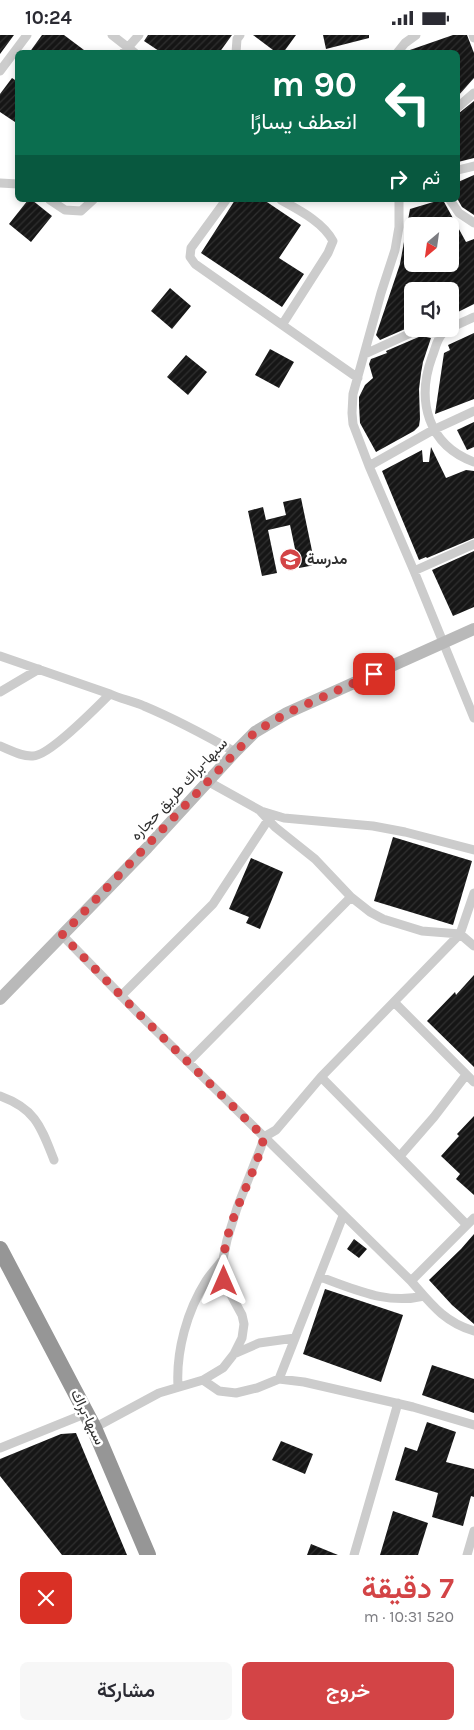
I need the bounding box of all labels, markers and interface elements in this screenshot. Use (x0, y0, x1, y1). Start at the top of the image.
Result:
text: 10:24 (25, 7, 72, 29)
text: 90 m (271, 64, 357, 105)
icon: left (375, 70, 440, 135)
text: انعطف يسارًا (250, 109, 357, 135)
icon: right (384, 165, 412, 193)
text: ثم (422, 167, 440, 189)
north arrow (404, 217, 459, 273)
map controls (404, 217, 459, 337)
button: sound (404, 282, 459, 337)
school or university icon: مدرسة (279, 547, 303, 571)
place label: مدرسة (307, 550, 348, 568)
pin (353, 653, 395, 695)
icon: arrive (360, 660, 388, 688)
street label: سبها-براك طريق حجاره (127, 734, 232, 845)
position arrow (197, 1254, 249, 1306)
street label: سبها-براك (67, 1386, 109, 1448)
text: 7 دقيقة (361, 1570, 454, 1606)
button: close (20, 1572, 72, 1624)
text: 520 m · 10:31 (364, 1607, 454, 1626)
button: مشاركة (20, 1662, 232, 1720)
button: خروج (242, 1662, 454, 1720)

